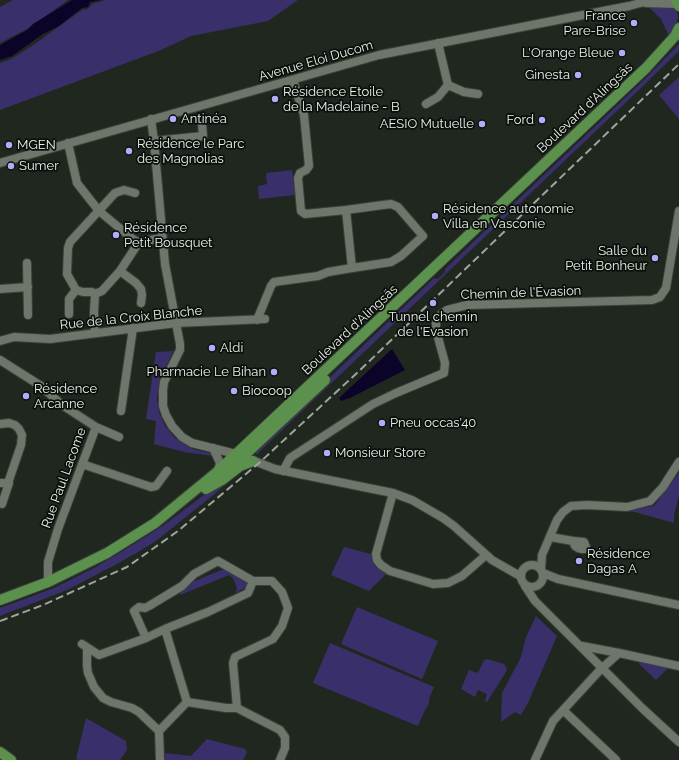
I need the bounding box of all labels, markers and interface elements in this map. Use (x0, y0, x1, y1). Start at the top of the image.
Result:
place label: France Pare-Brise (563, 8, 626, 39)
marker: France Pare-Brise (629, 18, 639, 28)
street label: Avenue Eloi Ducom (257, 37, 375, 85)
place label: L'Orange Bleue (522, 45, 614, 61)
marker: L'Orange Bleue (617, 48, 627, 58)
street label: Boulevard d'Alingsäs (534, 60, 636, 156)
place label: Ginesta (525, 67, 570, 83)
marker: Ginesta (573, 70, 583, 80)
place label: Résidence Etoile de la Madelaine - B (283, 84, 400, 115)
marker: Résidence Etoile de la Madelaine - B (270, 94, 280, 104)
place label: Antinéa (181, 111, 227, 127)
place label: Ford (507, 112, 534, 128)
marker: Antinéa (168, 114, 178, 124)
marker: Ford (537, 115, 547, 125)
place label: AESIO Mutuelle (380, 116, 474, 132)
marker: AESIO Mutuelle (477, 119, 487, 129)
place label: Résidence le Parc des Magnolias (137, 136, 244, 167)
place label: MGEN (17, 137, 56, 153)
marker: MGEN (4, 140, 14, 150)
marker: Résidence le Parc des Magnolias (124, 146, 134, 156)
place label: Sumer (19, 158, 59, 174)
marker: Sumer (6, 161, 16, 171)
place label: Résidence autonomie Villa en Vasconie (443, 201, 574, 232)
marker: Résidence autonomie Villa en Vasconie (430, 211, 440, 221)
place label: Résidence Petit Bousquet (124, 220, 212, 251)
marker: Résidence Petit Bousquet (111, 230, 121, 240)
place label: Salle du Petit Bonheur (565, 243, 647, 274)
marker: Salle du Petit Bonheur (650, 253, 660, 263)
street label: Boulevard d'Alingsäs (299, 282, 401, 378)
street label: Chemin de l'Évasion (460, 283, 582, 303)
marker: Tunnel chemin de l'Evasion (428, 298, 438, 308)
street label: Rue de la Croix Blanche (59, 303, 203, 333)
place label: Tunnel chemin de l'Evasion (389, 309, 477, 340)
place label: Aldi (220, 340, 243, 356)
marker: Aldi (207, 343, 217, 353)
place label: Pharmacie Le Bihan (147, 364, 266, 380)
marker: Pharmacie Le Bihan (269, 367, 279, 377)
place label: Résidence Arcanne (34, 381, 97, 412)
place label: Biocoop (242, 383, 292, 399)
marker: Biocoop (229, 386, 239, 396)
marker: Résidence Arcanne (21, 391, 31, 401)
place label: Pneu occas'40 (390, 415, 476, 431)
marker: Pneu occas'40 (377, 418, 387, 428)
street label: Rue Paul Lacome (39, 426, 89, 530)
place label: Monsieur Store (335, 445, 426, 461)
marker: Monsieur Store (322, 448, 332, 458)
place label: Résidence Dagas A (587, 546, 650, 577)
marker: Résidence Dagas A (574, 556, 584, 566)

